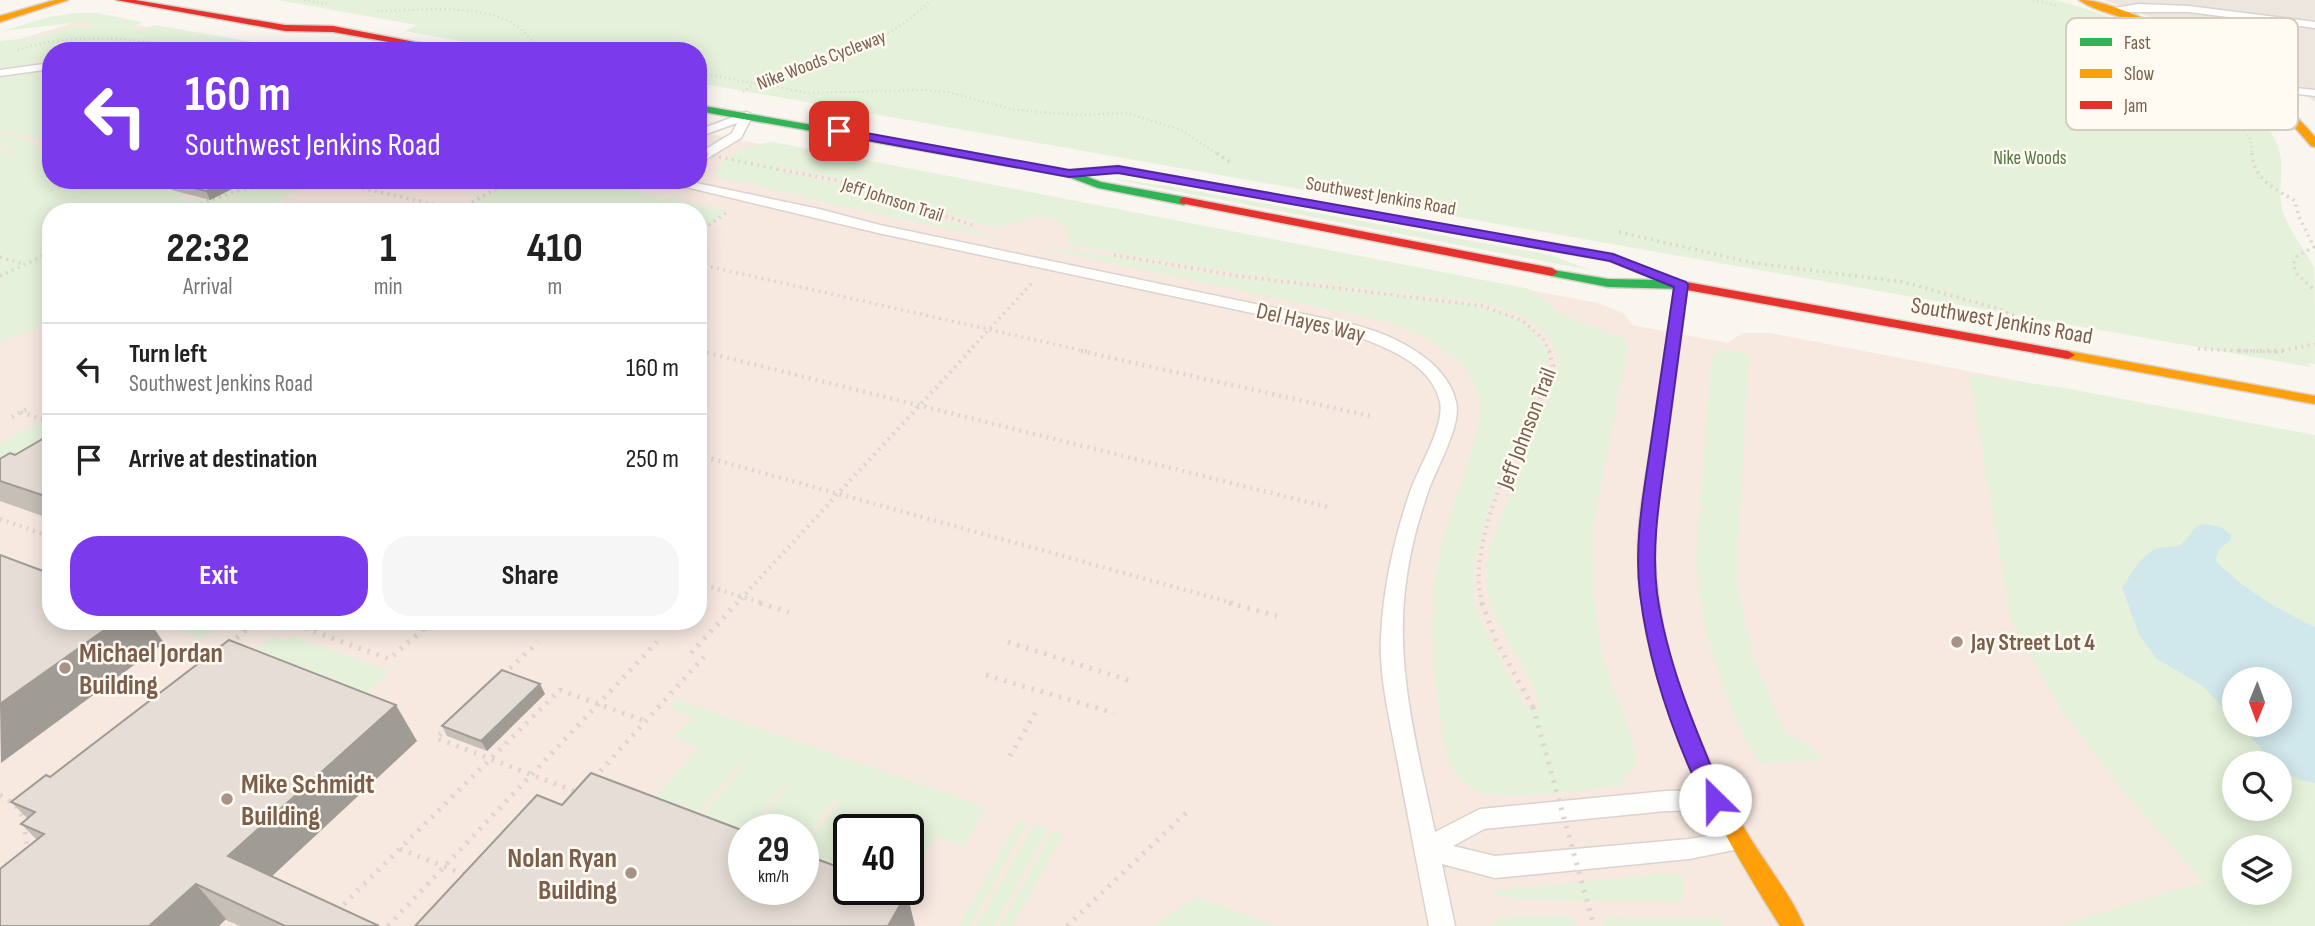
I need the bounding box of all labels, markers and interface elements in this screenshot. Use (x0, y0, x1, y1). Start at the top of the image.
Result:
legend (2066, 18, 2298, 130)
street label: Nike Woods Cycleway (754, 25, 890, 96)
text: Fast (2124, 32, 2151, 55)
text: Slow (2124, 63, 2154, 86)
text: 160 m (185, 66, 291, 125)
icon: left (70, 70, 161, 161)
text: Jam (2123, 95, 2147, 118)
pin (809, 101, 869, 161)
icon: arrive (820, 112, 858, 150)
text: Southwest Jenkins Road (185, 126, 441, 165)
park label: Nike Woods (1993, 147, 2067, 170)
street label: Southwest Jenkins Road (1304, 172, 1458, 221)
street label: Jeff Johnson Trail (838, 173, 946, 228)
text: 22:32 (166, 223, 250, 274)
text: 1 (380, 223, 396, 274)
text: 410 (527, 223, 583, 274)
text: Arrival (183, 273, 233, 301)
text: min (374, 273, 403, 301)
text: m (547, 273, 562, 301)
street label: Southwest Jenkins Road (1909, 291, 2095, 351)
street label: Del Hayes Way (1254, 297, 1368, 349)
text: Turn left (129, 339, 207, 370)
icon: left (70, 350, 108, 388)
text: 160 m (626, 353, 679, 384)
street label: Jeff Johnson Trail (1491, 364, 1563, 494)
text: Southwest Jenkins Road (129, 370, 313, 398)
icon: arrive (70, 441, 108, 479)
text: Arrive at destination (129, 444, 317, 475)
text: 250 m (625, 444, 679, 475)
button: Exit (70, 536, 368, 616)
button: Share (382, 536, 679, 616)
place label: Jay Street Lot 4 (1970, 629, 2095, 657)
marker: Jay Street Lot 4 (1949, 634, 1965, 650)
place label: Michael Jordan Building (79, 637, 223, 702)
marker: Michael Jordan Building (57, 660, 73, 676)
north arrow (2222, 667, 2292, 737)
map controls (2222, 667, 2292, 905)
button: search (2222, 751, 2292, 821)
position arrow (1678, 763, 1752, 837)
place label: Mike Schmidt Building (241, 768, 375, 833)
marker: Mike Schmidt Building (219, 791, 235, 807)
speed limit sign: 40 (833, 814, 924, 905)
text: 29 (758, 829, 789, 872)
button: layers (2222, 835, 2292, 905)
place label: Nolan Ryan Building (507, 842, 617, 907)
marker: Nolan Ryan Building (623, 865, 639, 881)
text: km/h (758, 866, 789, 887)

